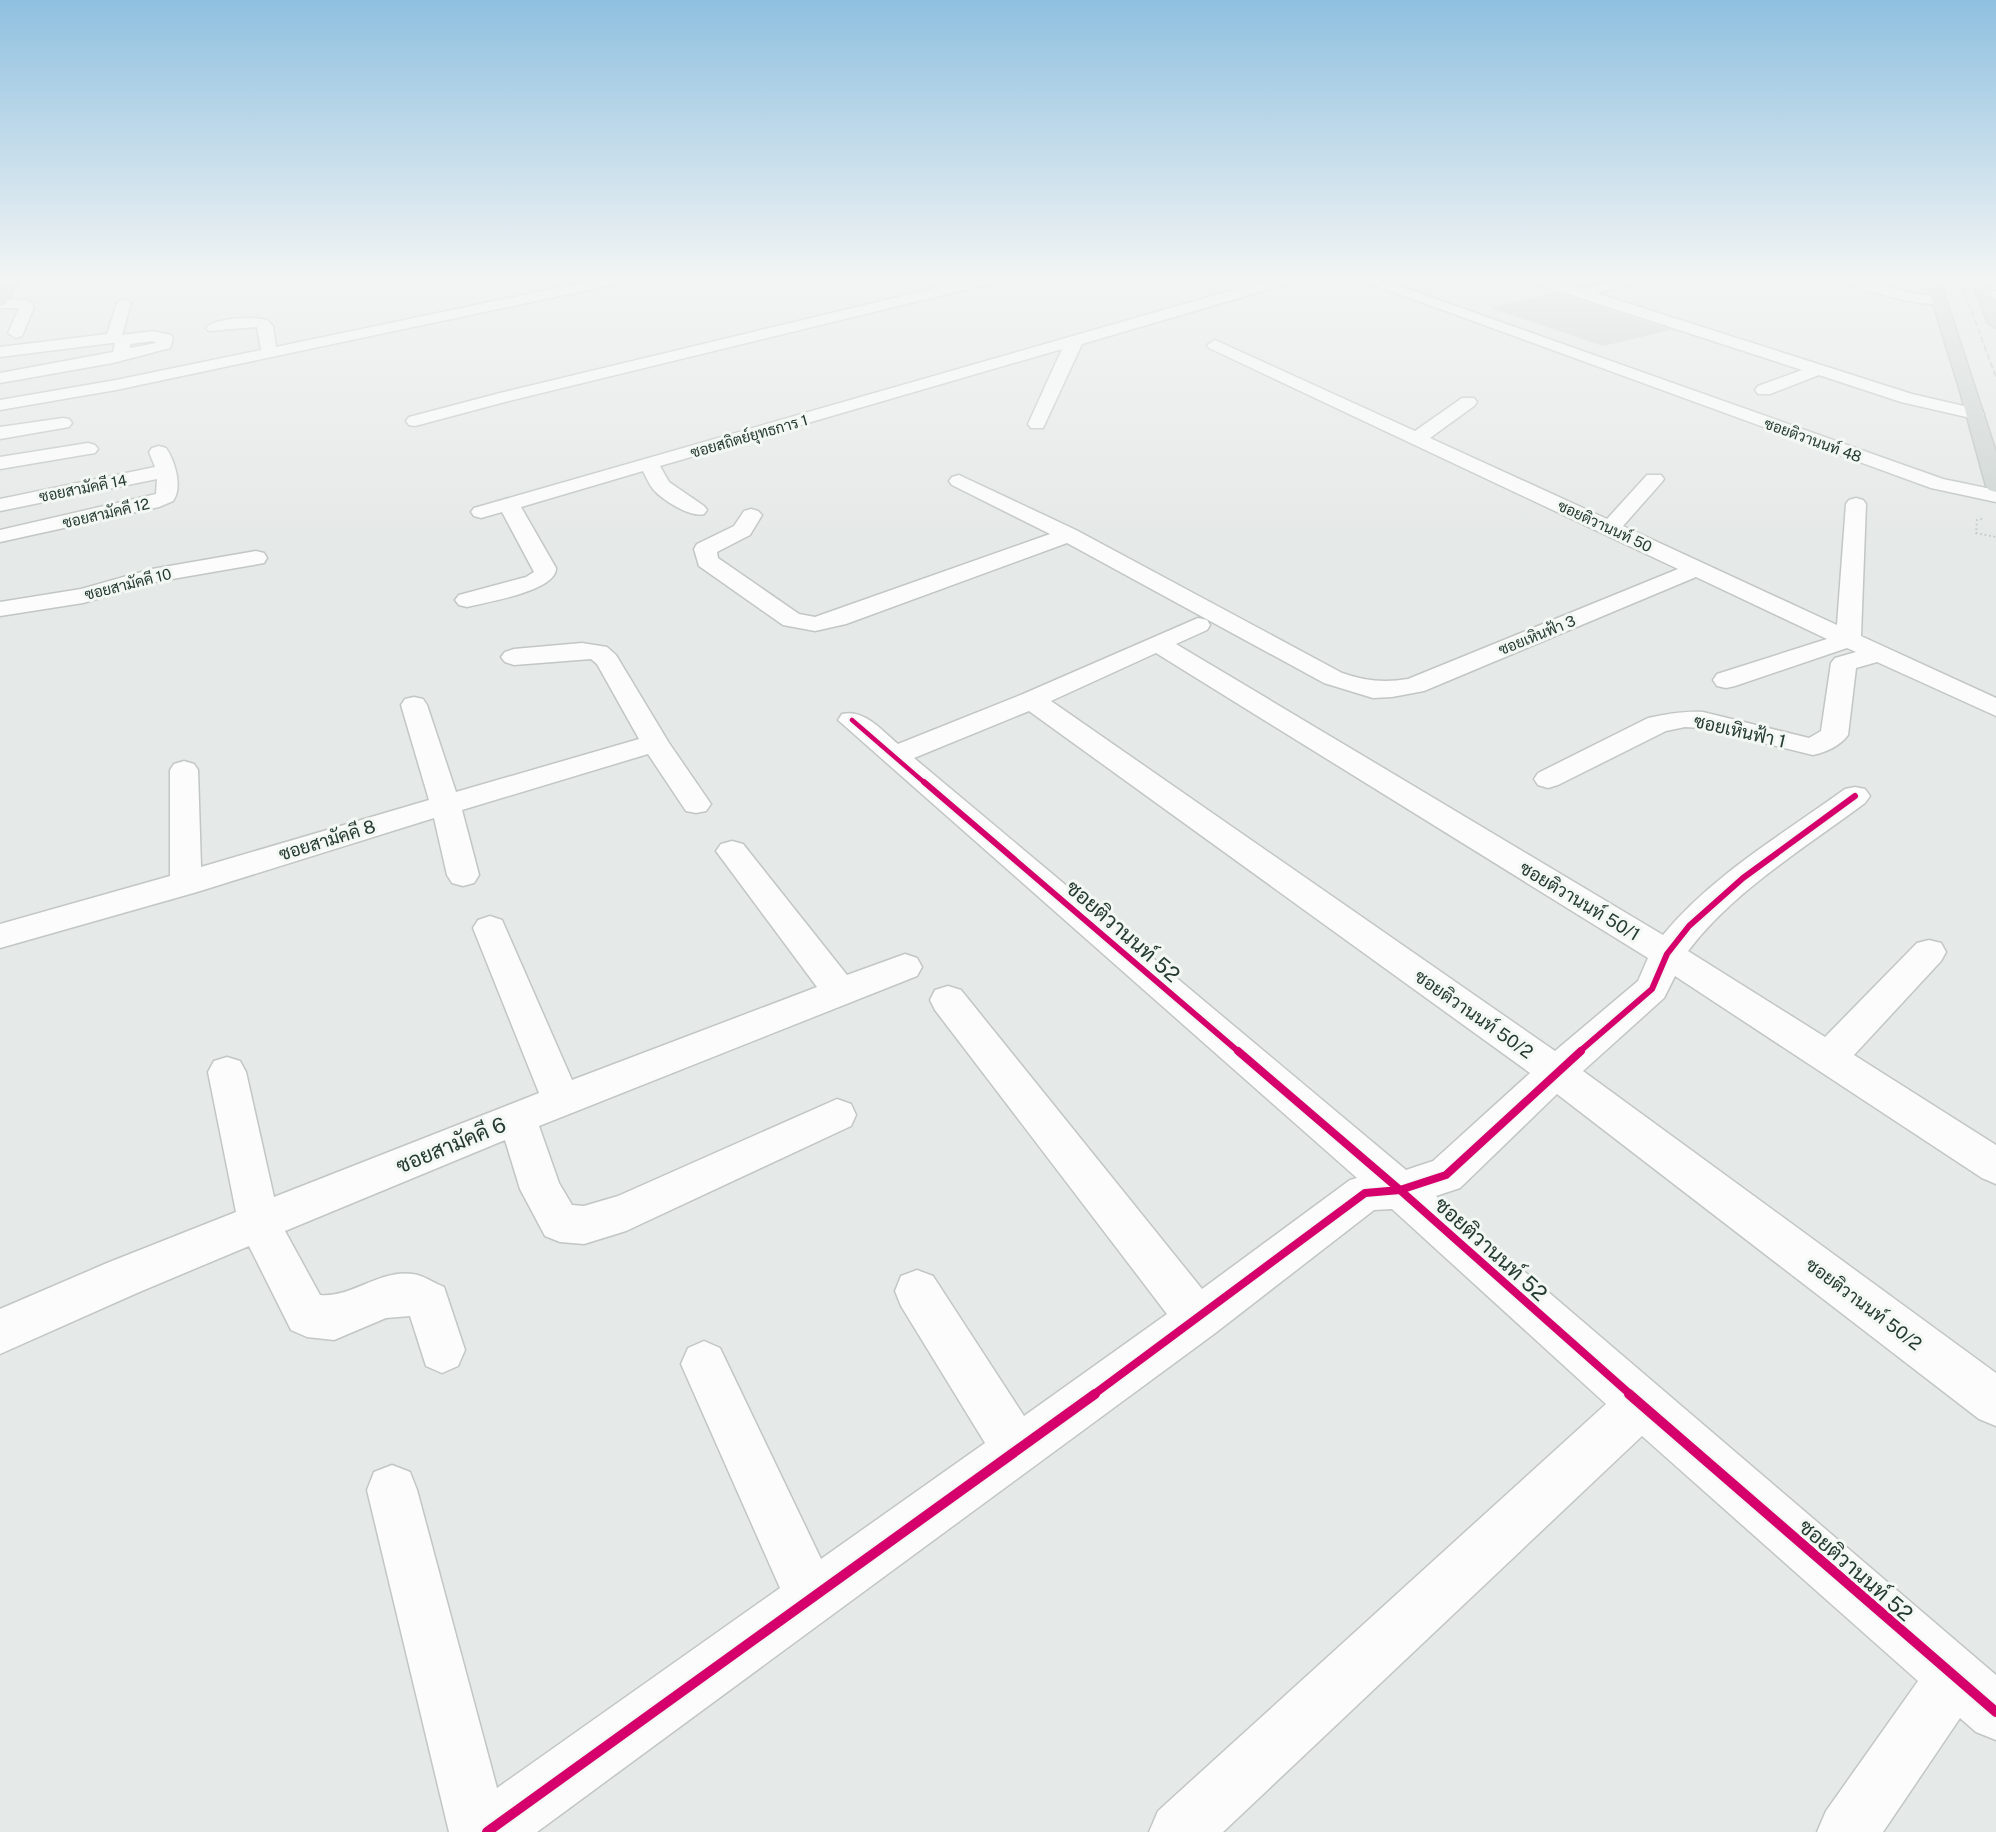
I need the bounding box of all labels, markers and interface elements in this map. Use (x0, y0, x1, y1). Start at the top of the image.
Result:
street label: ซอยสถิตย์ยุทธการ 1 (688, 410, 810, 464)
street label: ซอยติวานนท์ 48 (1762, 414, 1864, 466)
street label: ซอยสามัคคี 14 (37, 470, 128, 505)
street label: ซอยสามัคคี 12 (61, 494, 151, 531)
street label: ซอยติวานนท์ 50 (1555, 496, 1655, 555)
street label: ซอยสามัคคี 10 (83, 564, 173, 603)
street label: ซอยเหินฟ้า 3 (1496, 611, 1578, 658)
street label: ซอยเหินฟ้า 1 (1692, 710, 1788, 752)
street label: ซอยสามัคคี 8 (276, 813, 378, 865)
street label: ซอยติวานนท์ 50/1 (1516, 855, 1645, 945)
street label: ซอยติวานนท์ 52 (1061, 874, 1186, 987)
street label: ซอยติวานนท์ 50/2 (1411, 964, 1538, 1063)
street label: ซอยสามัคคี 6 (393, 1112, 509, 1178)
street label: ซอยติวานนท์ 52 (1430, 1191, 1553, 1306)
street label: ซอยติวานนท์ 50/2 (1802, 1252, 1927, 1354)
street label: ซอยติวานนท์ 52 (1794, 1513, 1919, 1626)

